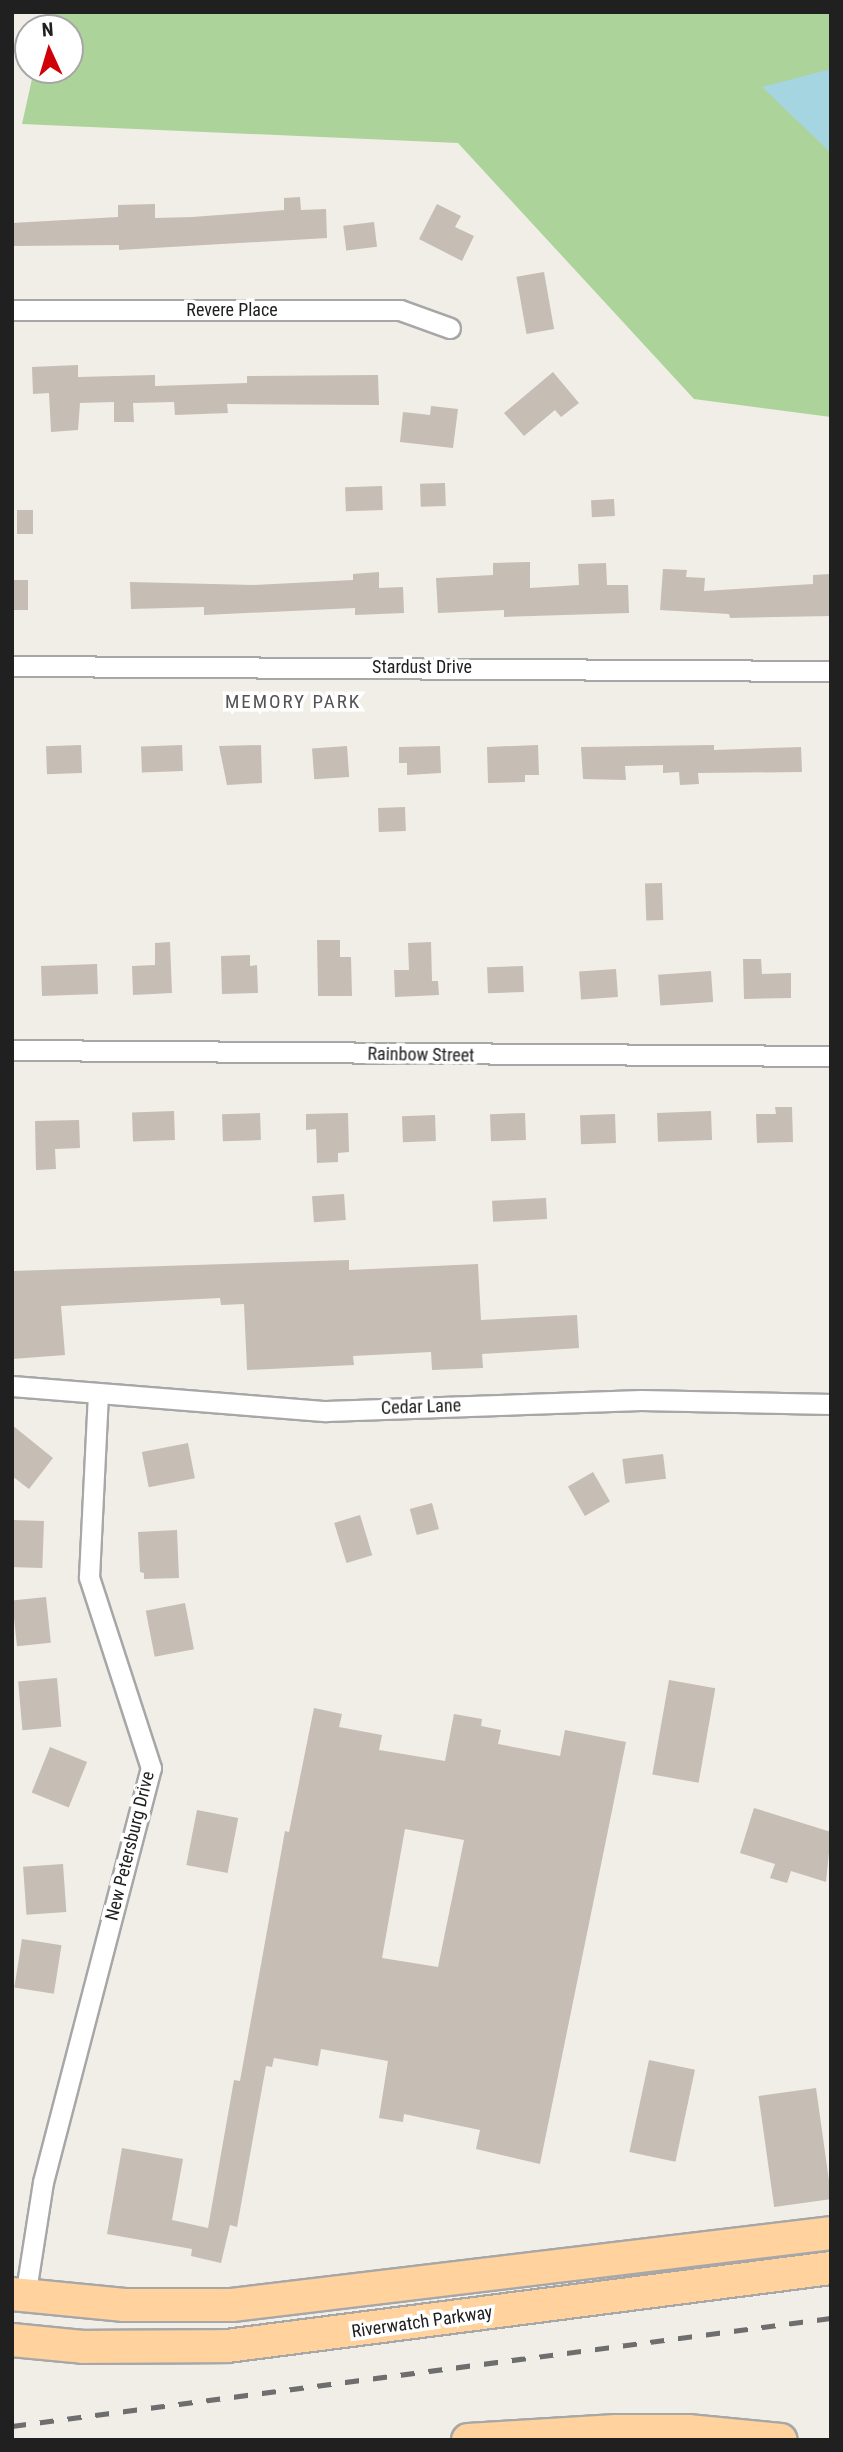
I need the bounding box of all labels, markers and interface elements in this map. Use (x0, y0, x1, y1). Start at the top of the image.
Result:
north arrow (14, 14, 84, 84)
text: N (41, 18, 54, 41)
street label: Revere Place (186, 299, 278, 321)
street label: Stardust Drive (372, 656, 472, 678)
district label: MEMORY PARK (226, 691, 360, 713)
street label: Rainbow Street (367, 1043, 475, 1067)
street label: Cedar Lane (381, 1395, 461, 1419)
street label: New Petersburg Drive (101, 1769, 159, 1923)
street label: Riverwatch Parkway (350, 2301, 494, 2343)

